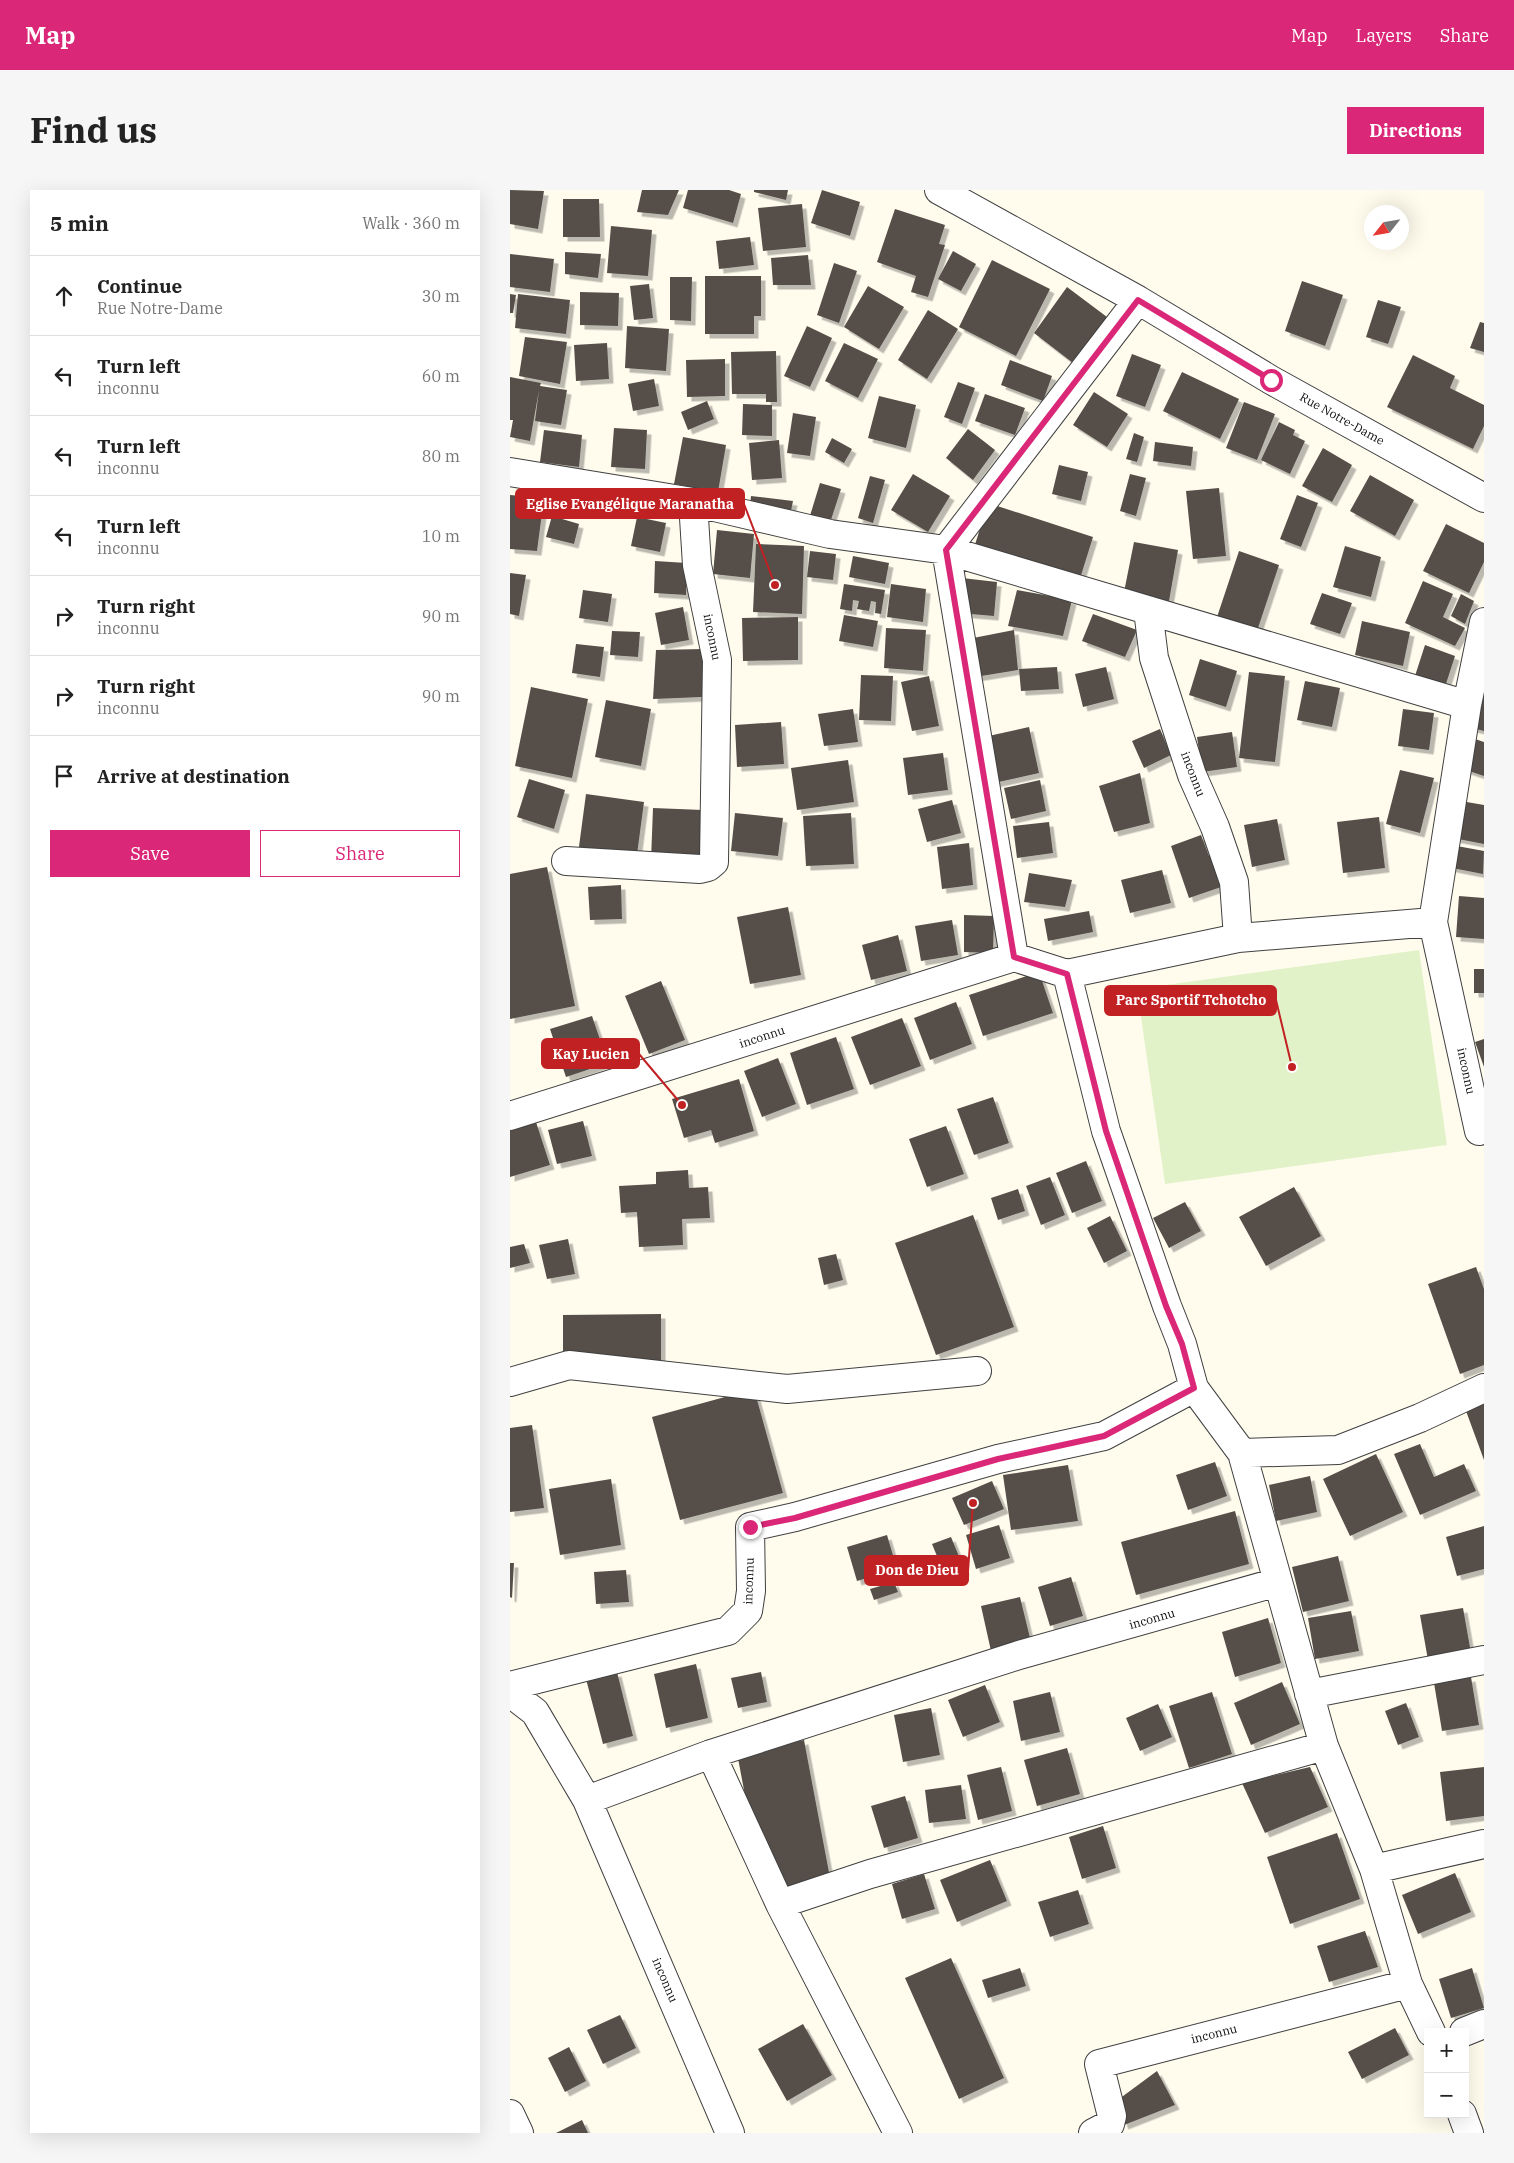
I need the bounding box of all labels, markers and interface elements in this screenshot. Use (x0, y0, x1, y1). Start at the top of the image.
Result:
text: Map (25, 19, 75, 51)
text: Map (1291, 24, 1328, 47)
text: Layers (1356, 24, 1412, 47)
text: Share (1440, 24, 1489, 47)
text: Find us (30, 107, 157, 153)
button: Directions (1347, 107, 1484, 154)
north arrow (1364, 205, 1409, 250)
text: 5 min (50, 209, 109, 237)
text: Walk · 360 m (362, 213, 460, 233)
text: Continue (97, 274, 182, 298)
icon: ahead (50, 282, 78, 310)
text: 30 m (422, 286, 460, 306)
text: Rue Notre-Dame (97, 298, 223, 318)
text: Turn left (97, 354, 180, 378)
icon: left (50, 362, 78, 390)
text: 60 m (422, 366, 460, 386)
route start (1260, 369, 1283, 392)
text: inconnu (97, 378, 160, 398)
street label: Rue Notre-Dame (1297, 389, 1387, 448)
text: Turn left (97, 434, 180, 458)
icon: left (50, 442, 78, 470)
text: 80 m (422, 446, 460, 466)
text: inconnu (97, 458, 160, 478)
callout: Eglise Evangélique Maranatha (516, 489, 744, 518)
text: Eglise Evangélique Maranatha (526, 495, 734, 513)
text: Turn left (97, 514, 180, 538)
icon: left (50, 522, 78, 550)
text: 10 m (422, 526, 460, 546)
text: inconnu (97, 538, 160, 558)
text: Turn right (97, 594, 195, 618)
icon: right (50, 602, 78, 630)
text: 90 m (422, 606, 460, 626)
street label: inconnu (701, 612, 724, 662)
text: inconnu (97, 618, 160, 638)
text: Turn right (97, 674, 195, 698)
icon: right (50, 682, 78, 710)
text: 90 m (422, 686, 460, 706)
text: inconnu (97, 698, 160, 718)
street label: inconnu (1178, 749, 1209, 799)
icon: arrive (50, 762, 78, 790)
text: Arrive at destination (97, 764, 290, 788)
button: Save (50, 830, 250, 877)
button: Share (260, 830, 460, 877)
callout: Parc Sportif Tchotcho (1105, 986, 1276, 1015)
text: Parc Sportif Tchotcho (1116, 991, 1266, 1009)
street label: inconnu (737, 1022, 787, 1051)
callout: Kay Lucien (542, 1039, 639, 1068)
text: Kay Lucien (553, 1045, 629, 1063)
street label: inconnu (1454, 1046, 1479, 1096)
route end (739, 1516, 762, 1539)
callout: Don de Dieu (865, 1556, 968, 1585)
street label: inconnu (740, 1557, 757, 1605)
text: Don de Dieu (875, 1561, 959, 1579)
street label: inconnu (1127, 1605, 1177, 1632)
street label: inconnu (649, 1955, 682, 2005)
street label: inconnu (1189, 2020, 1239, 2046)
map controls (1424, 2028, 1469, 2118)
button: + (1424, 2028, 1469, 2073)
button: − (1424, 2073, 1469, 2118)

